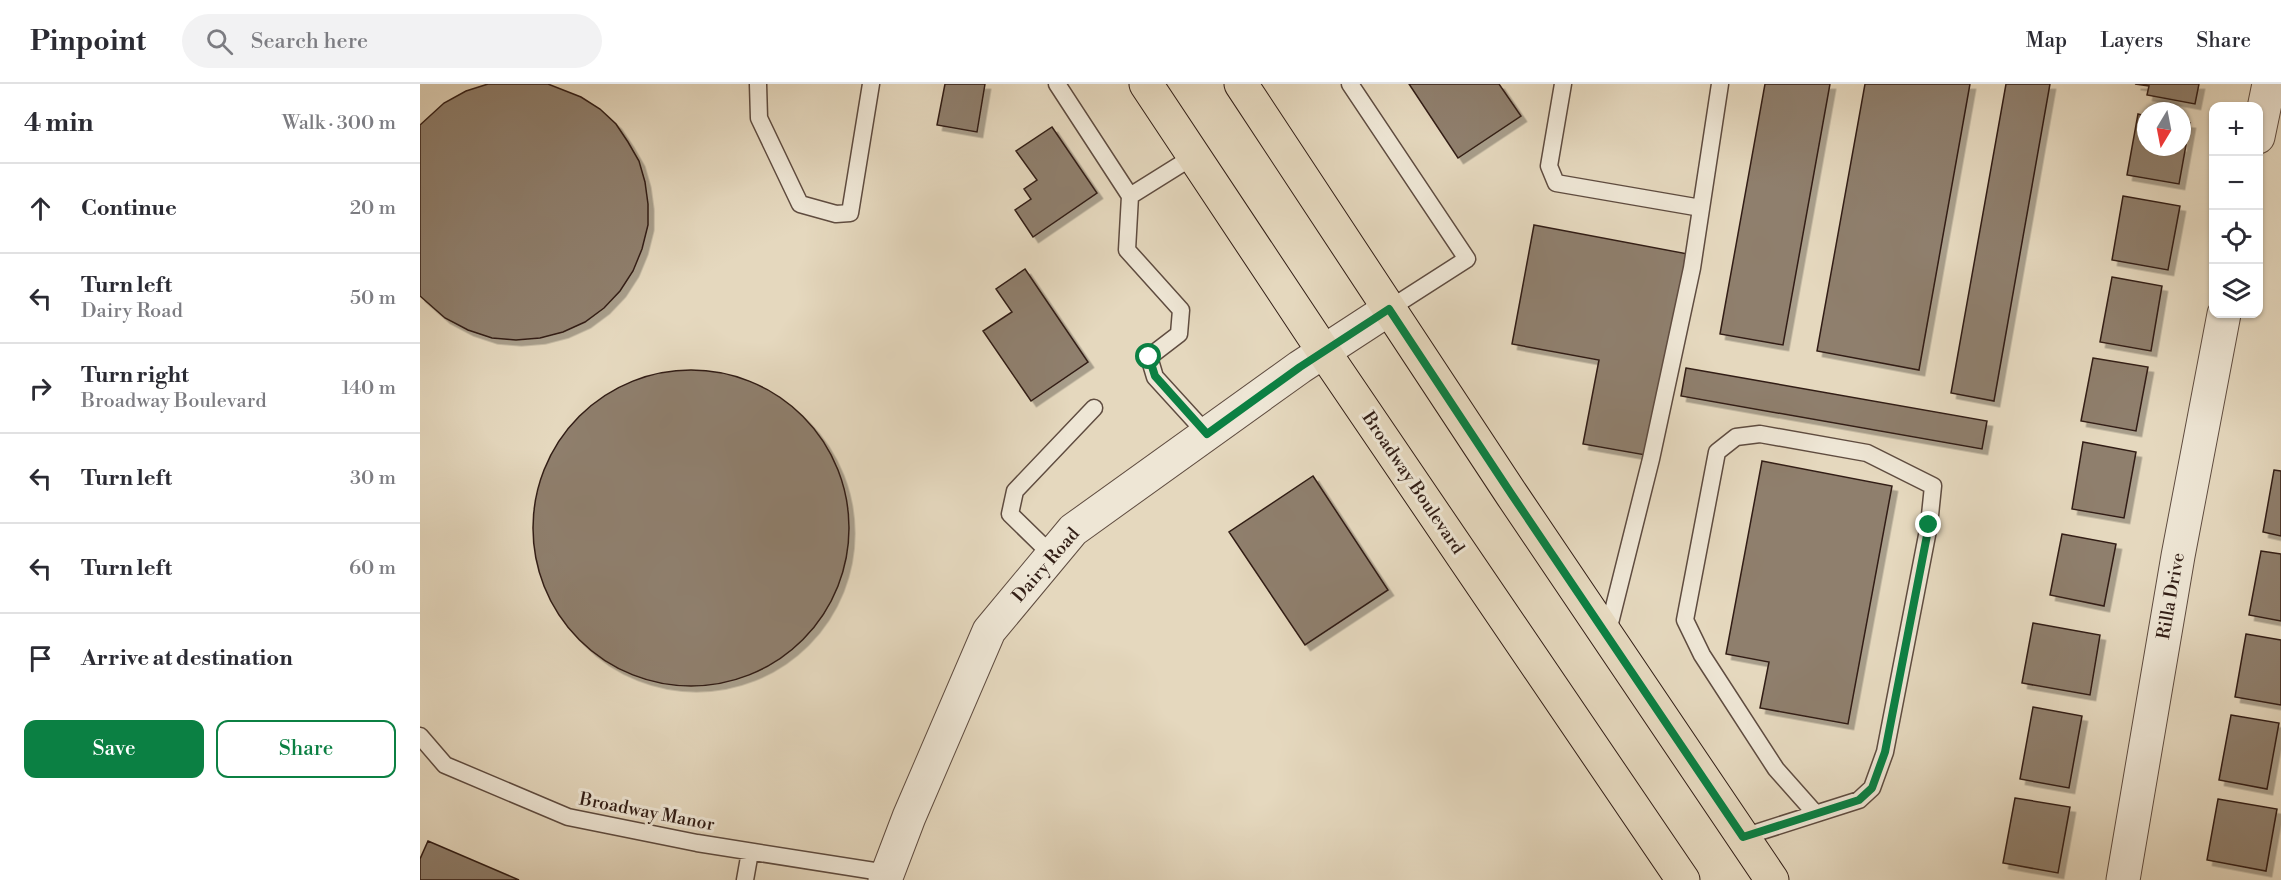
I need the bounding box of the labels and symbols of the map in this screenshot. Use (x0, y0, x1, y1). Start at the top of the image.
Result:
north arrow (2137, 102, 2191, 156)
route start (1135, 343, 1161, 369)
street label: Broadway Boulevard (1356, 407, 1470, 559)
route end (1915, 511, 1941, 537)
street label: Dairy Road (1007, 522, 1085, 607)
street label: Rilla Drive (2152, 551, 2190, 641)
street label: Broadway Manor (576, 787, 717, 836)

